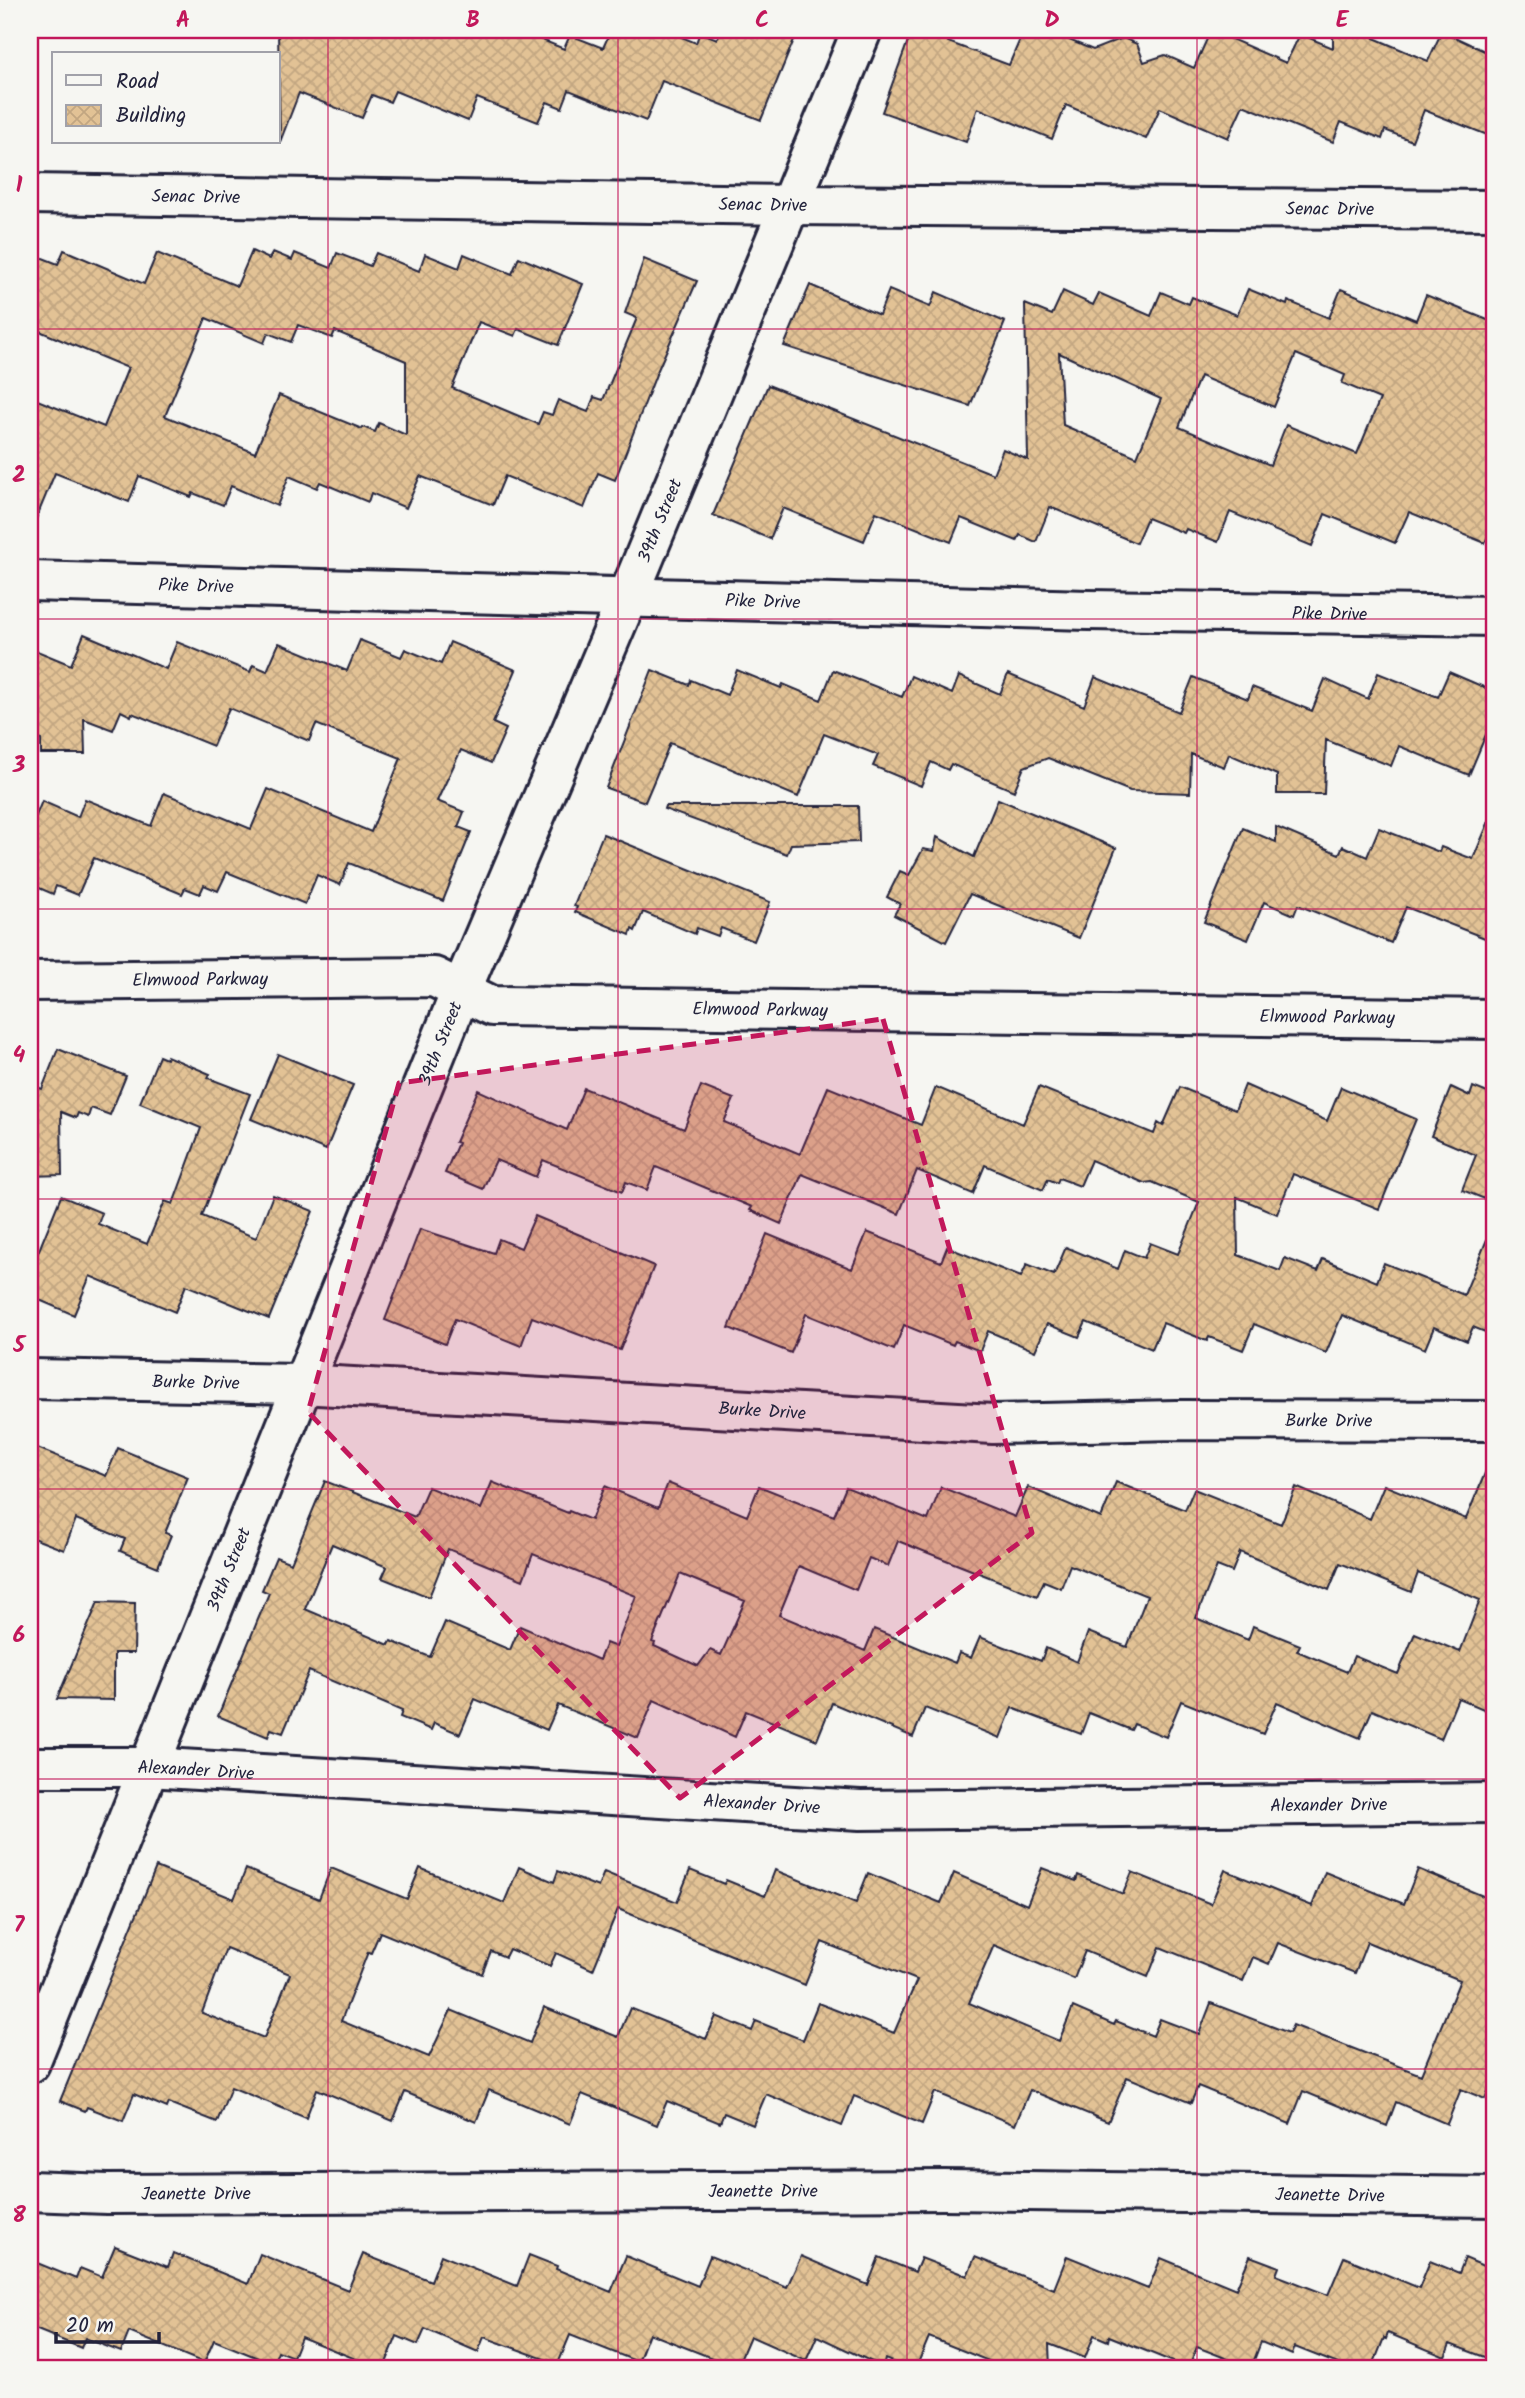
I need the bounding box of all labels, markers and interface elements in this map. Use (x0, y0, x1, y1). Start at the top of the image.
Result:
text: A (176, 3, 190, 39)
text: B (466, 3, 480, 39)
text: C (755, 3, 769, 39)
text: D (1044, 3, 1060, 39)
text: E (1336, 3, 1350, 39)
legend (52, 52, 280, 144)
text: Road (116, 66, 159, 99)
text: Building (116, 100, 186, 133)
text: 1 (16, 168, 23, 204)
street label: Senac Drive (151, 183, 240, 213)
street label: Senac Drive (718, 191, 807, 221)
street label: Senac Drive (1286, 196, 1374, 225)
text: 2 (12, 458, 26, 494)
street label: 39th Street (631, 474, 692, 568)
street label: Pike Drive (158, 572, 234, 603)
street label: Pike Drive (725, 587, 801, 618)
street label: Pike Drive (1292, 600, 1367, 630)
text: 3 (12, 748, 26, 784)
street label: Elmwood Parkway (132, 966, 268, 996)
street label: 39th Street (411, 996, 472, 1090)
street label: Elmwood Parkway (692, 996, 829, 1026)
street label: Elmwood Parkway (1259, 1003, 1396, 1034)
text: 4 (13, 1038, 26, 1074)
text: 5 (12, 1328, 27, 1364)
street label: Burke Drive (152, 1368, 240, 1399)
street label: Burke Drive (718, 1395, 807, 1429)
street label: Burke Drive (1285, 1407, 1373, 1437)
street label: 39th Street (200, 1522, 260, 1616)
text: 6 (13, 1618, 25, 1654)
street label: Alexander Drive (137, 1754, 255, 1789)
street label: Alexander Drive (702, 1788, 821, 1824)
street label: Alexander Drive (1270, 1791, 1387, 1821)
text: 7 (14, 1908, 26, 1944)
street label: Jeanette Drive (708, 2178, 818, 2207)
street label: Jeanette Drive (141, 2180, 251, 2210)
street label: Jeanette Drive (1275, 2181, 1385, 2212)
text: 8 (12, 2198, 26, 2234)
scale bar (56, 2300, 159, 2344)
text: 20 m (66, 2310, 114, 2343)

